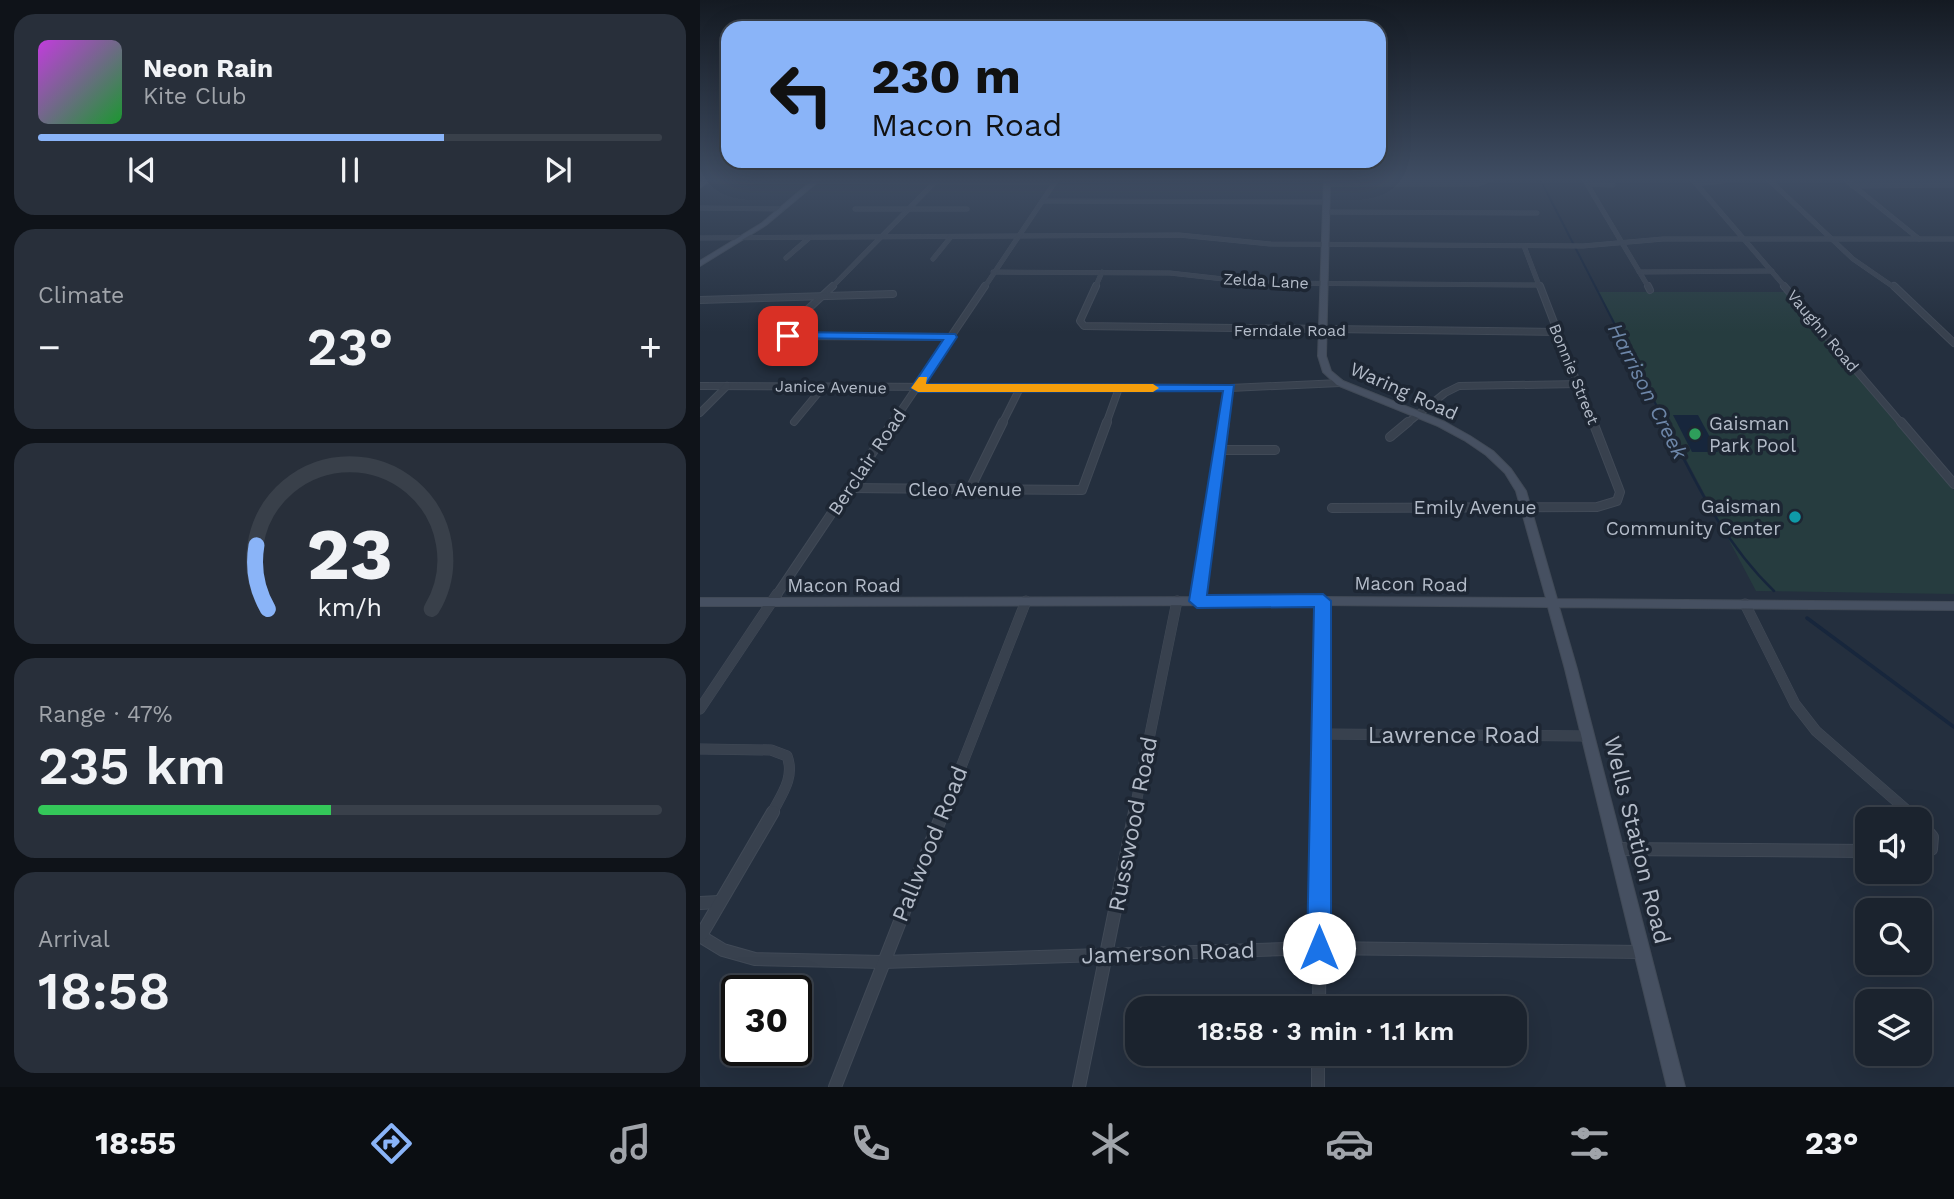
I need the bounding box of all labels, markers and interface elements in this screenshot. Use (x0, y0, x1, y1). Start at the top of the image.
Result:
text: 230 m (871, 47, 1021, 105)
icon: left (756, 49, 847, 140)
text: Neon Rain (143, 53, 273, 83)
text: Kite Club (143, 83, 246, 110)
text: Macon Road (871, 106, 1062, 144)
icon: previous (123, 151, 161, 189)
icon: pause (331, 151, 369, 189)
icon: next (539, 151, 577, 189)
street label: Zelda Lane (1223, 269, 1309, 293)
text: Climate (38, 282, 124, 309)
street label: Vaughn Road (1783, 286, 1863, 376)
pin (758, 306, 818, 366)
text: 23° (307, 317, 393, 378)
icon: arrive (769, 317, 807, 355)
water label: Harrison Creek (1603, 319, 1693, 464)
street label: Ferndale Road (1234, 321, 1346, 340)
street label: Bonnie Street (1545, 321, 1603, 427)
text: − (38, 325, 61, 369)
text: + (639, 325, 662, 369)
street label: Waring Road (1346, 357, 1462, 425)
street label: Janice Avenue (775, 377, 887, 397)
street label: Berclair Road (823, 404, 911, 520)
place label: Gaisman Park Pool (1709, 412, 1796, 457)
marker: Gaisman Park Pool (1687, 426, 1703, 442)
street label: Cleo Avenue (908, 478, 1022, 501)
place label: Gaisman Community Center (1606, 495, 1781, 540)
street label: Emily Avenue (1414, 496, 1536, 519)
marker: Gaisman Community Center (1787, 509, 1803, 525)
text: 23 (307, 512, 393, 598)
street label: Macon Road (1354, 572, 1468, 596)
street label: Macon Road (787, 574, 901, 597)
text: km/h (318, 593, 382, 622)
text: Range · 47% (38, 701, 172, 728)
street label: Lawrence Road (1368, 722, 1540, 749)
street label: Wells Station Road (1598, 733, 1676, 947)
street label: Russwood Road (1103, 734, 1163, 914)
text: 235 km (38, 736, 226, 797)
street label: Pallwood Road (886, 762, 974, 926)
map controls (1855, 807, 1932, 1066)
button: sound (1855, 807, 1932, 884)
button: search (1855, 898, 1932, 975)
position arrow (1282, 911, 1356, 985)
text: Arrival (38, 926, 110, 953)
street label: Jamerson Road (1081, 936, 1255, 970)
text: 18:58 (38, 961, 170, 1022)
speed limit sign: 30 (721, 975, 812, 1066)
button: layers (1855, 989, 1932, 1066)
text: 18:58 · 3 min · 1.1 km (1198, 1016, 1454, 1046)
icon: directions (367, 1119, 416, 1168)
icon: music (606, 1119, 655, 1168)
icon: phone (846, 1119, 895, 1168)
icon: climate (1086, 1119, 1135, 1168)
icon: car (1325, 1119, 1374, 1168)
icon: filters (1565, 1119, 1614, 1168)
text: 18:55 (95, 1124, 176, 1162)
text: 23° (1805, 1124, 1859, 1162)

